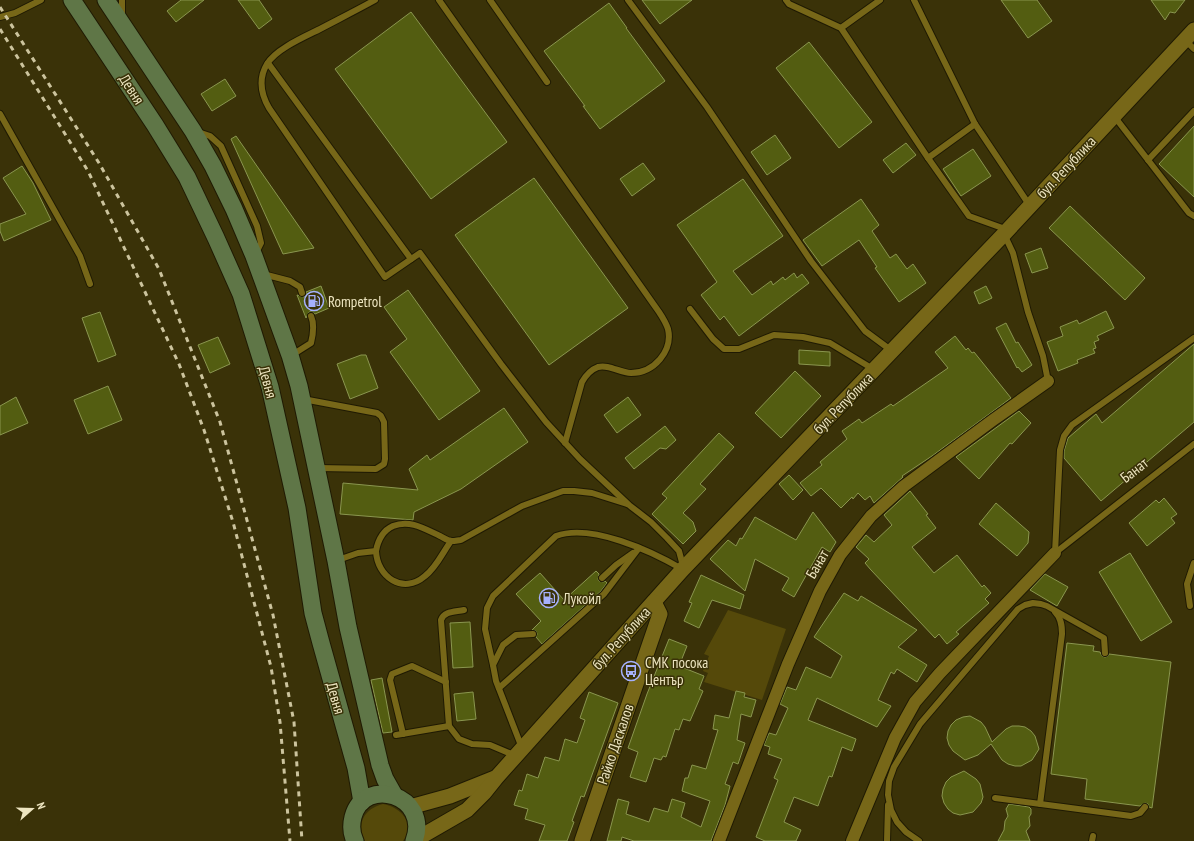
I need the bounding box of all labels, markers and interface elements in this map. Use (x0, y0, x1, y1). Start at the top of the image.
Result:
street label: Девня (115, 70, 149, 108)
street label: бул. Република (1032, 132, 1100, 202)
fuel station icon: Rompetrol (303, 290, 325, 312)
place label: Rompetrol (328, 292, 382, 311)
street label: Девня (255, 364, 281, 400)
street label: бул. Република (809, 368, 877, 438)
street label: Банат (1116, 453, 1152, 487)
street label: Банат (801, 546, 833, 582)
fuel station icon: Лукойл (538, 587, 560, 609)
place label: Лукойл (562, 589, 601, 608)
street label: бул. Република (588, 603, 654, 673)
place label: СМК посока Център (645, 653, 708, 689)
bus stop icon: СМК посока Център (620, 660, 642, 682)
street label: Девня (322, 680, 350, 716)
street label: Райко Даскалов (592, 701, 638, 787)
north arrow (12, 789, 52, 829)
text: N (34, 800, 49, 811)

